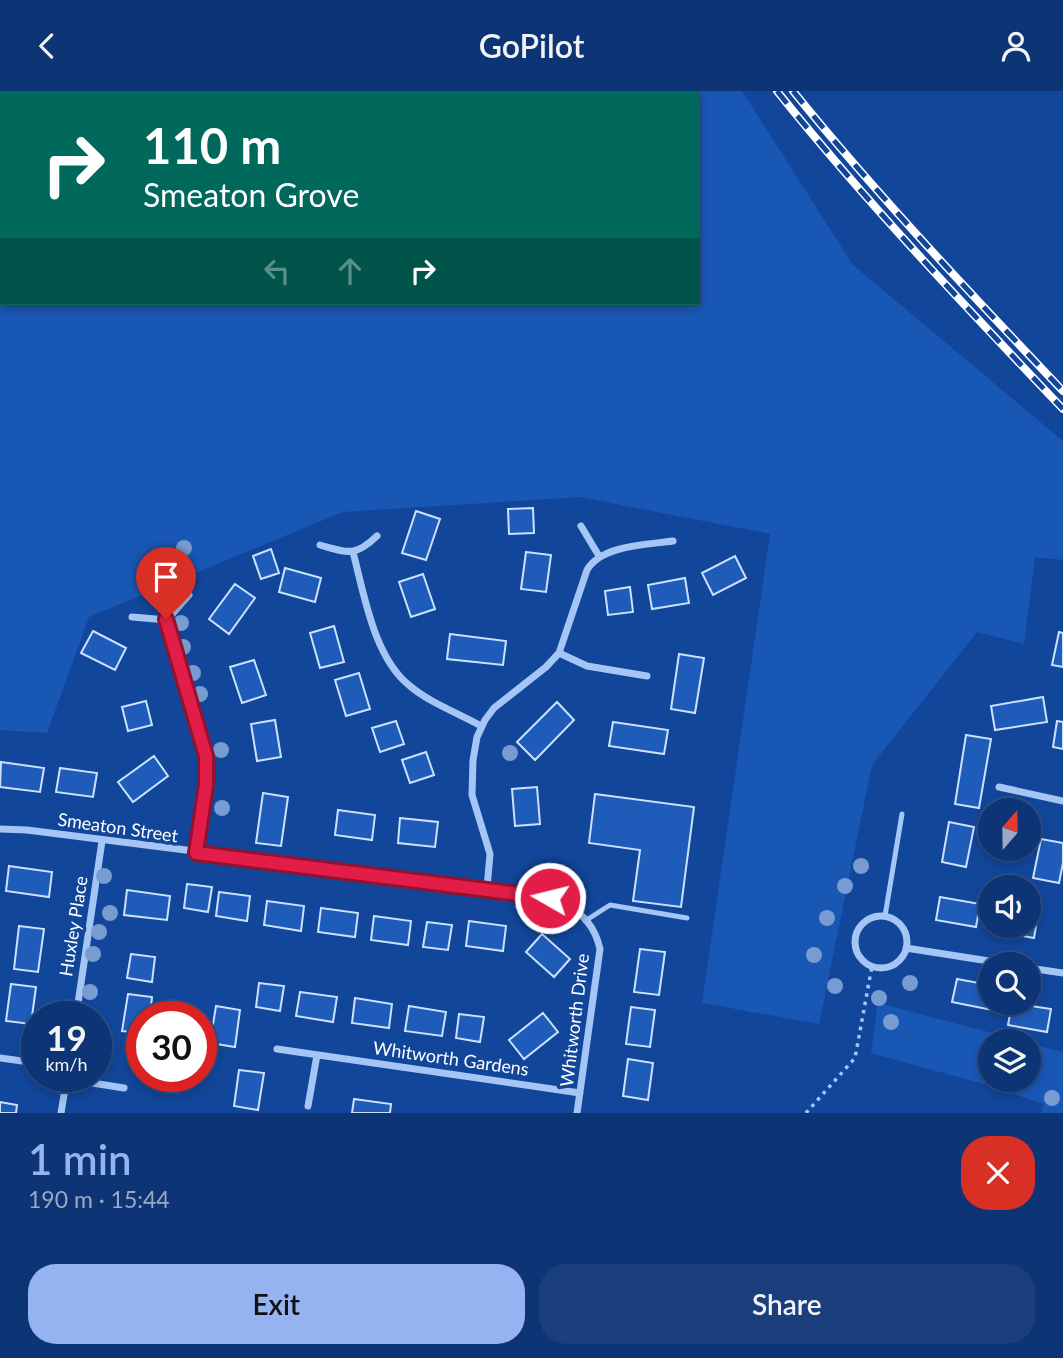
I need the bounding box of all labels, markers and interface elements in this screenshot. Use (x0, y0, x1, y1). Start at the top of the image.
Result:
text: GoPilot (479, 26, 584, 65)
icon: back (28, 27, 66, 65)
icon: person (997, 27, 1035, 65)
text: 110 m (143, 116, 281, 174)
icon: right (28, 119, 119, 210)
text: Smeaton Grove (143, 175, 359, 214)
icon: left (258, 252, 296, 290)
icon: ahead (331, 252, 369, 290)
icon: right (404, 252, 442, 290)
pin (136, 547, 196, 619)
icon: arrive (147, 558, 185, 596)
north arrow (978, 798, 1041, 861)
map controls (978, 798, 1041, 1092)
street label: Smeaton Street (56, 808, 180, 846)
position arrow (513, 861, 587, 935)
street label: Huxley Place (54, 874, 92, 978)
button: sound (978, 875, 1041, 938)
street label: Whitworth Drive (555, 952, 593, 1088)
button: search (978, 952, 1041, 1015)
speed limit sign: 30 (126, 1001, 217, 1092)
text: 19 (46, 1016, 87, 1058)
button: layers (978, 1029, 1041, 1092)
street label: Whitworth Gardens (372, 1036, 530, 1080)
text: km/h (45, 1053, 88, 1075)
text: 1 min (28, 1134, 132, 1184)
button: close (961, 1136, 1035, 1210)
text: 190 m · 15:44 (28, 1185, 170, 1213)
button: Exit (28, 1264, 525, 1344)
button: Share (539, 1264, 1035, 1344)

